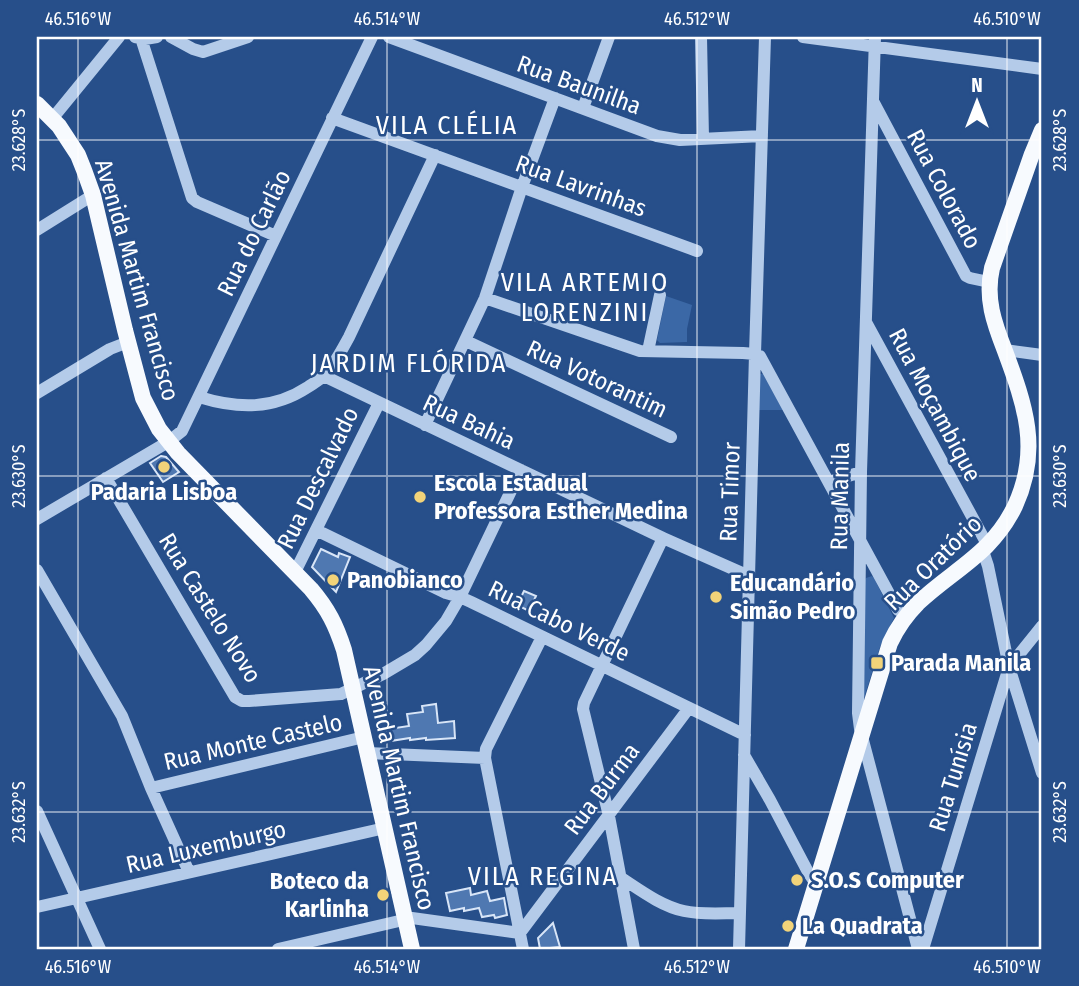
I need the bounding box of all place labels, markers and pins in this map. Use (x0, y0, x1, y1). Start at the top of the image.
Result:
marker: Padaria Lisboa (156, 459, 172, 475)
place label: Escola Estadual Professora Esther Medina (434, 469, 688, 525)
place label: Padaria Lisboa (91, 478, 237, 506)
marker: Escola Estadual Professora Esther Medina (412, 489, 428, 505)
place label: Panobianco (347, 566, 463, 594)
place label: Educandário Simão Pedro (730, 569, 855, 625)
marker: Panobianco (325, 572, 341, 588)
marker: Educandário Simão Pedro (708, 589, 724, 605)
place label: Parada Manila (891, 649, 1031, 677)
marker: Parada Manila (869, 655, 885, 671)
place label: S.O.S Computer (811, 866, 964, 894)
place label: Boteco da Karlinha (270, 867, 369, 923)
marker: S.O.S Computer (789, 872, 805, 888)
marker: Boteco da Karlinha (375, 887, 391, 903)
place label: La Quadrata (802, 912, 923, 940)
marker: La Quadrata (780, 918, 796, 934)

